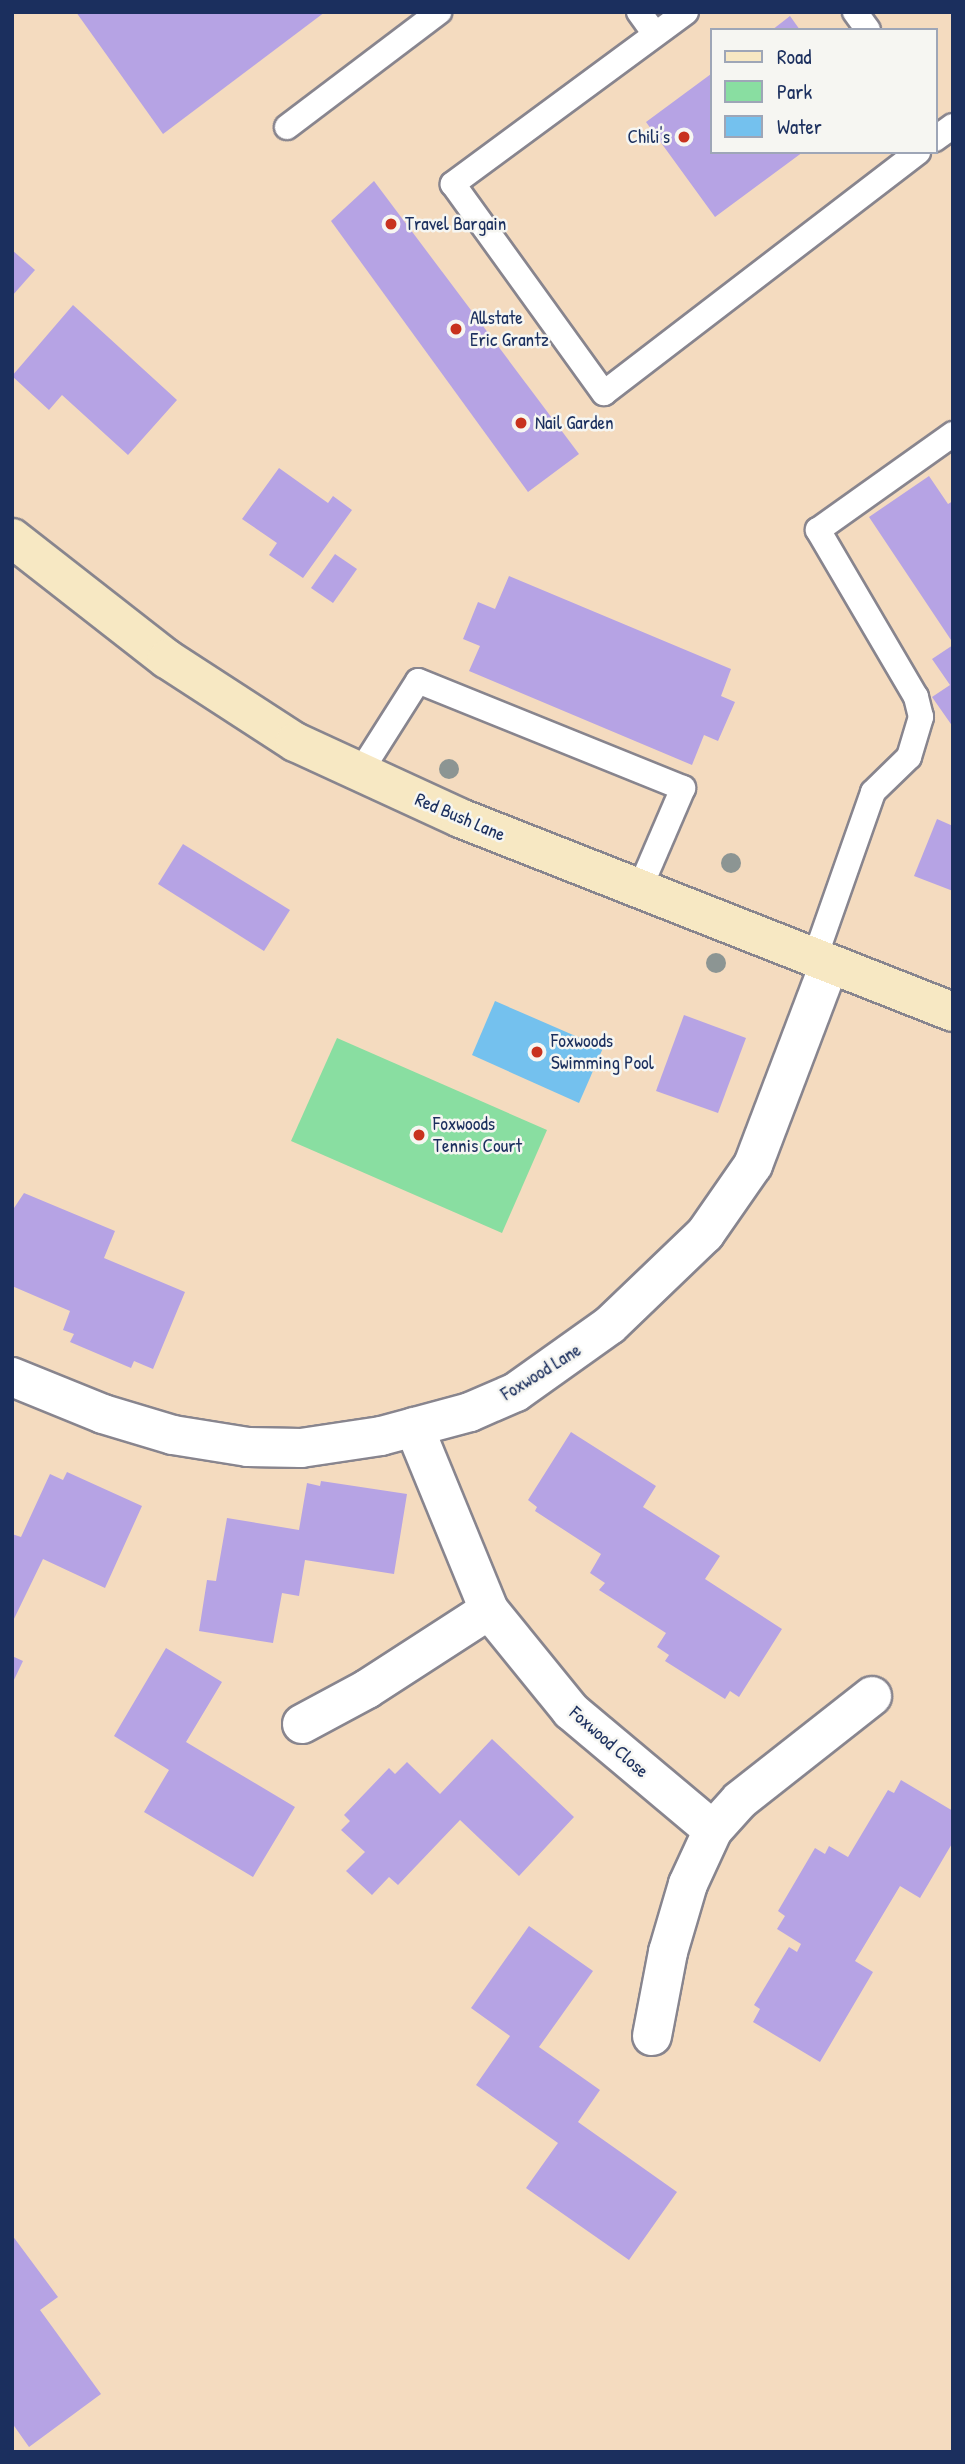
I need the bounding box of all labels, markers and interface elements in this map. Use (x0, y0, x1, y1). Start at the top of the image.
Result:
legend (710, 28, 937, 154)
text: Road (777, 42, 811, 71)
text: Park (777, 77, 812, 106)
text: Water (777, 112, 822, 141)
place label: Chili's (628, 126, 670, 148)
marker: Chili's (676, 129, 692, 145)
place label: Travel Bargain (405, 213, 506, 235)
marker: Travel Bargain (383, 216, 399, 232)
place label: Allstate Eric Grantz (470, 307, 549, 351)
marker: Allstate Eric Grantz (448, 321, 464, 337)
place label: Nail Garden (535, 412, 614, 434)
marker: Nail Garden (513, 415, 529, 431)
street label: Red Bush Lane (412, 788, 508, 846)
place label: Foxwoods Swimming Pool (551, 1030, 654, 1074)
marker: Foxwoods Swimming Pool (529, 1044, 545, 1060)
place label: Foxwoods Tennis Court (433, 1113, 522, 1157)
marker: Foxwoods Tennis Court (411, 1127, 427, 1143)
street label: Foxwood Lane (497, 1339, 585, 1405)
street label: Foxwood Close (565, 1702, 653, 1782)

